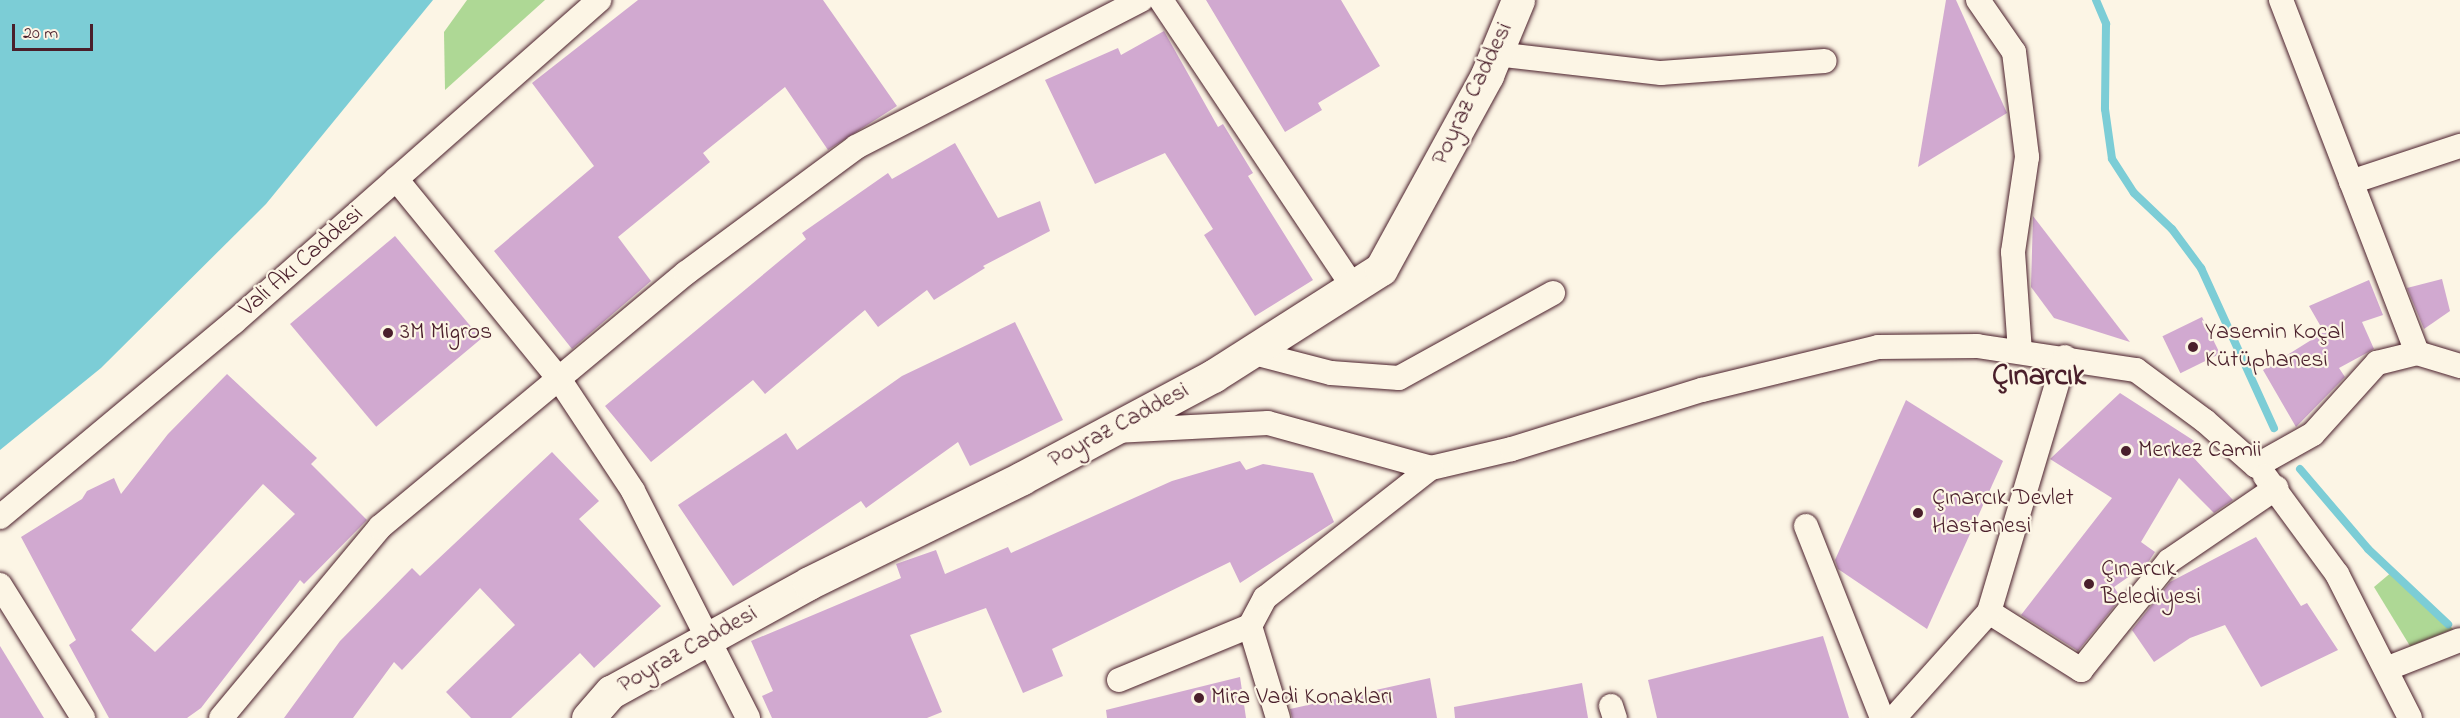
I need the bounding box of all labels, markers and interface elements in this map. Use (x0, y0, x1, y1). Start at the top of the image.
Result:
scale bar (15, 12, 96, 50)
street label: Poyraz Caddesi (1426, 18, 1520, 170)
text: 20 m (23, 21, 58, 47)
street label: Vali Akı Caddesi (234, 200, 370, 324)
place label: 3M Migros (400, 319, 492, 347)
place label: Yasemin Koçal Kütüphanesi (2205, 319, 2344, 375)
marker: 3M Migros (381, 326, 395, 340)
marker: Yasemin Koçal Kütüphanesi (2186, 340, 2200, 354)
district label: Çınarcık (1992, 359, 2086, 395)
street label: Poyraz Caddesi (1044, 377, 1194, 475)
place label: Merkez Camii (2138, 437, 2261, 465)
marker: Merkez Camii (2119, 444, 2133, 458)
place label: Çınarcık Devlet Hastanesi (1932, 485, 2074, 541)
marker: Çınarcık Devlet Hastanesi (1909, 504, 1927, 522)
place label: Çınarcık Belediyesi (2101, 556, 2201, 612)
marker: Çınarcık Belediyesi (2082, 577, 2096, 591)
street label: Poyraz Caddesi (613, 600, 763, 700)
place label: Mira Vadi Konakları (1211, 684, 1393, 712)
marker: Mira Vadi Konakları (1192, 691, 1206, 705)

